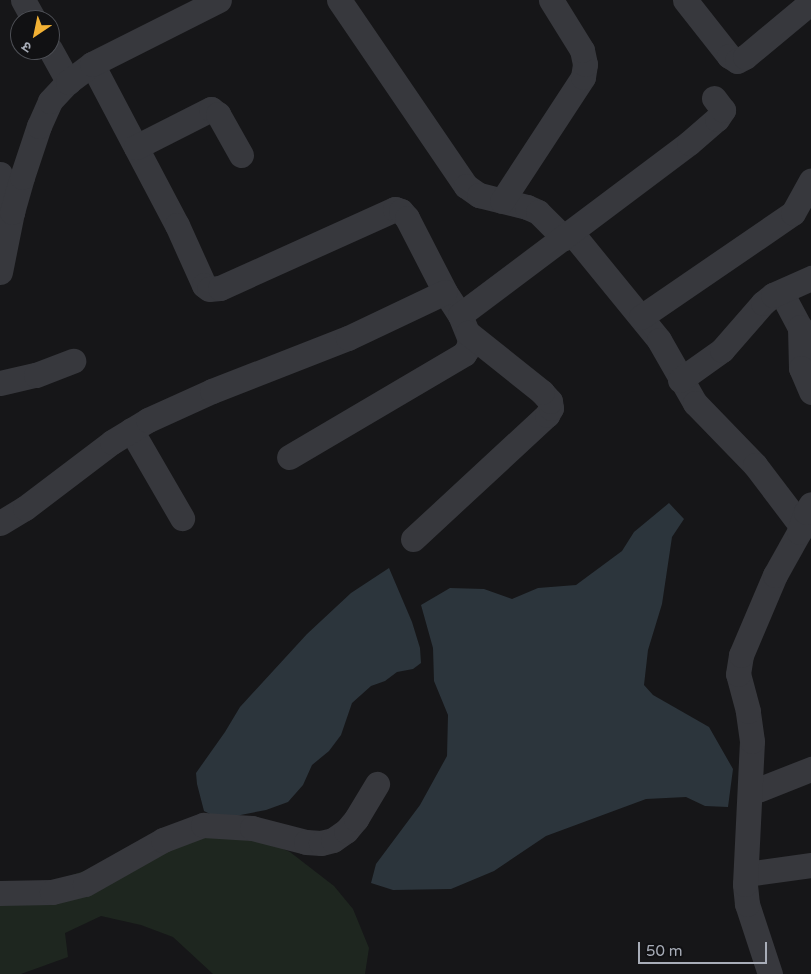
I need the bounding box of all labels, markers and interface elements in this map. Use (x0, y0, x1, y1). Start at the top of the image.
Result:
north arrow (10, 10, 60, 60)
text: उ (19, 38, 35, 56)
scale bar (641, 932, 770, 964)
text: 50 m (646, 942, 683, 960)

